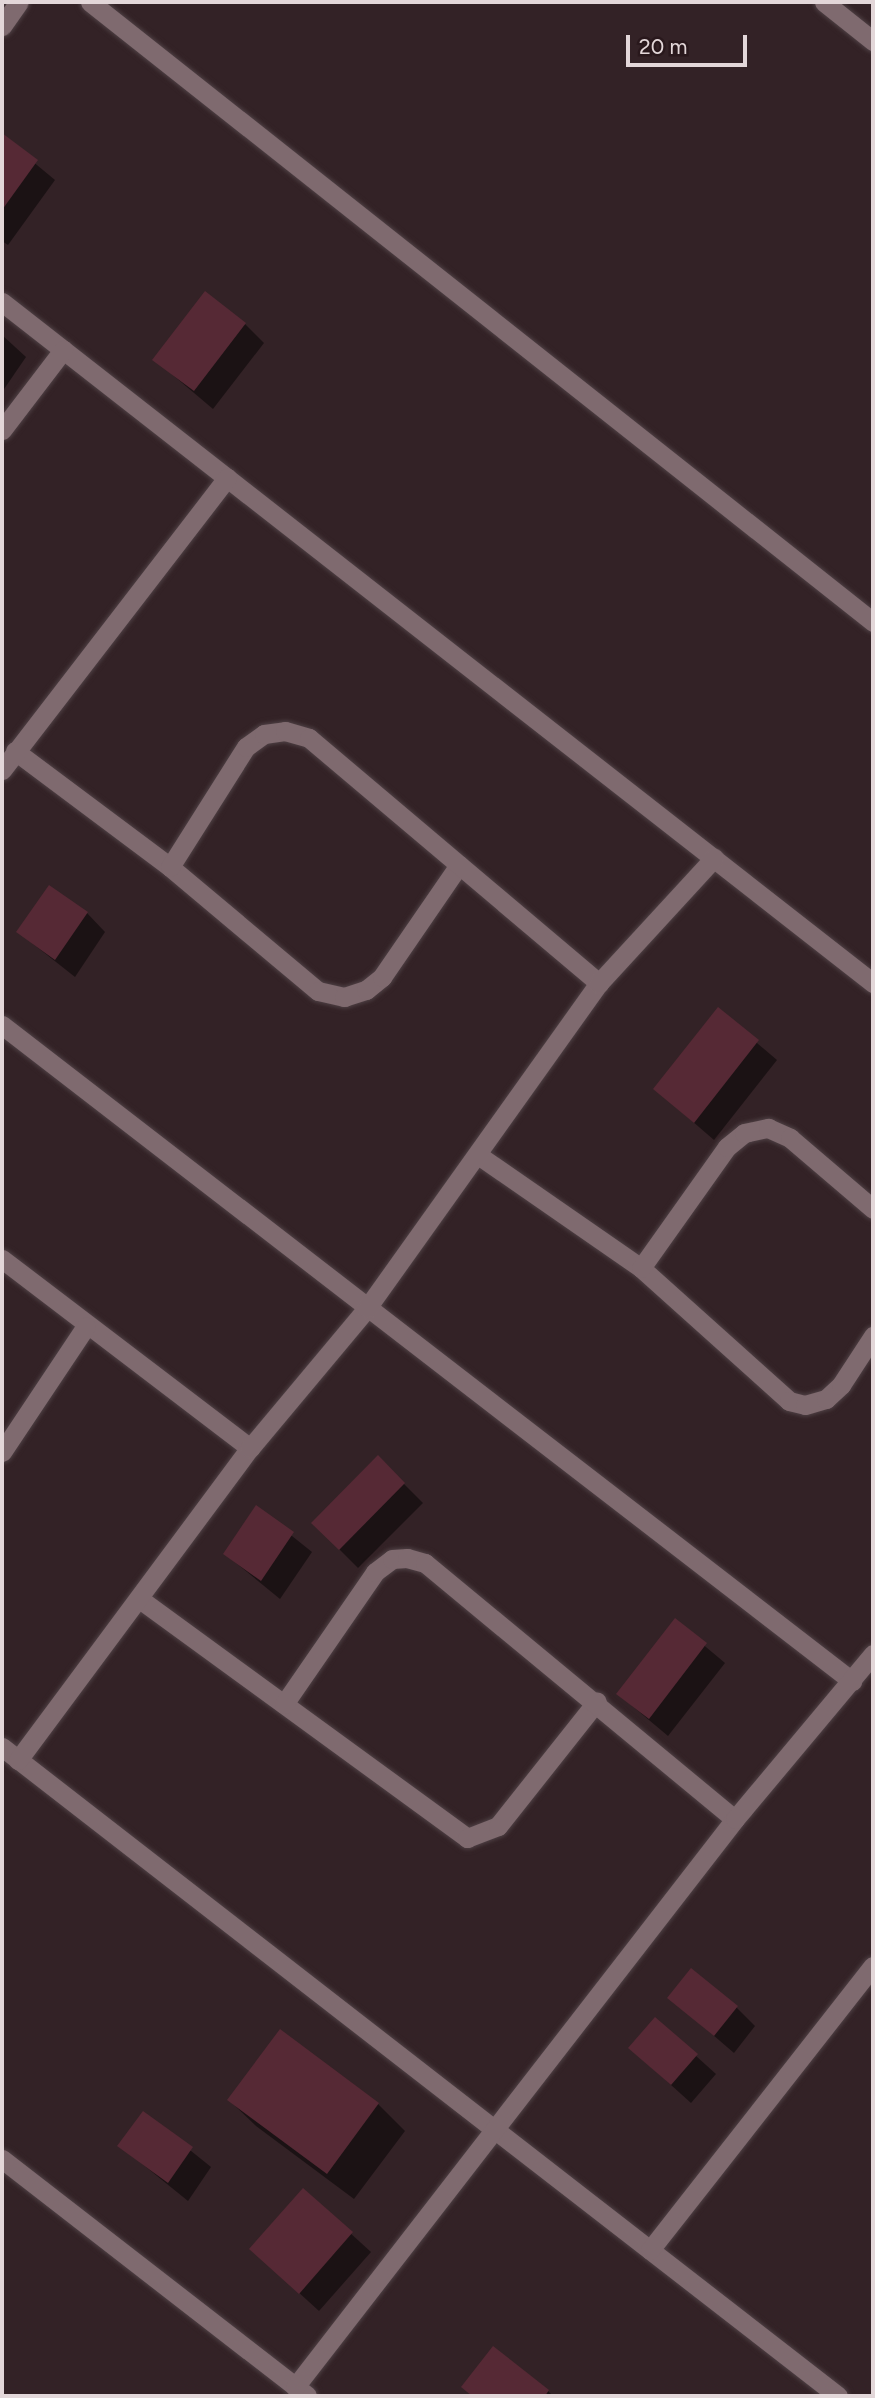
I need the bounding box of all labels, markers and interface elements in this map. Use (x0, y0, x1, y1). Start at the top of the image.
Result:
scale bar (630, 21, 751, 65)
text: 20 m (639, 34, 687, 59)

